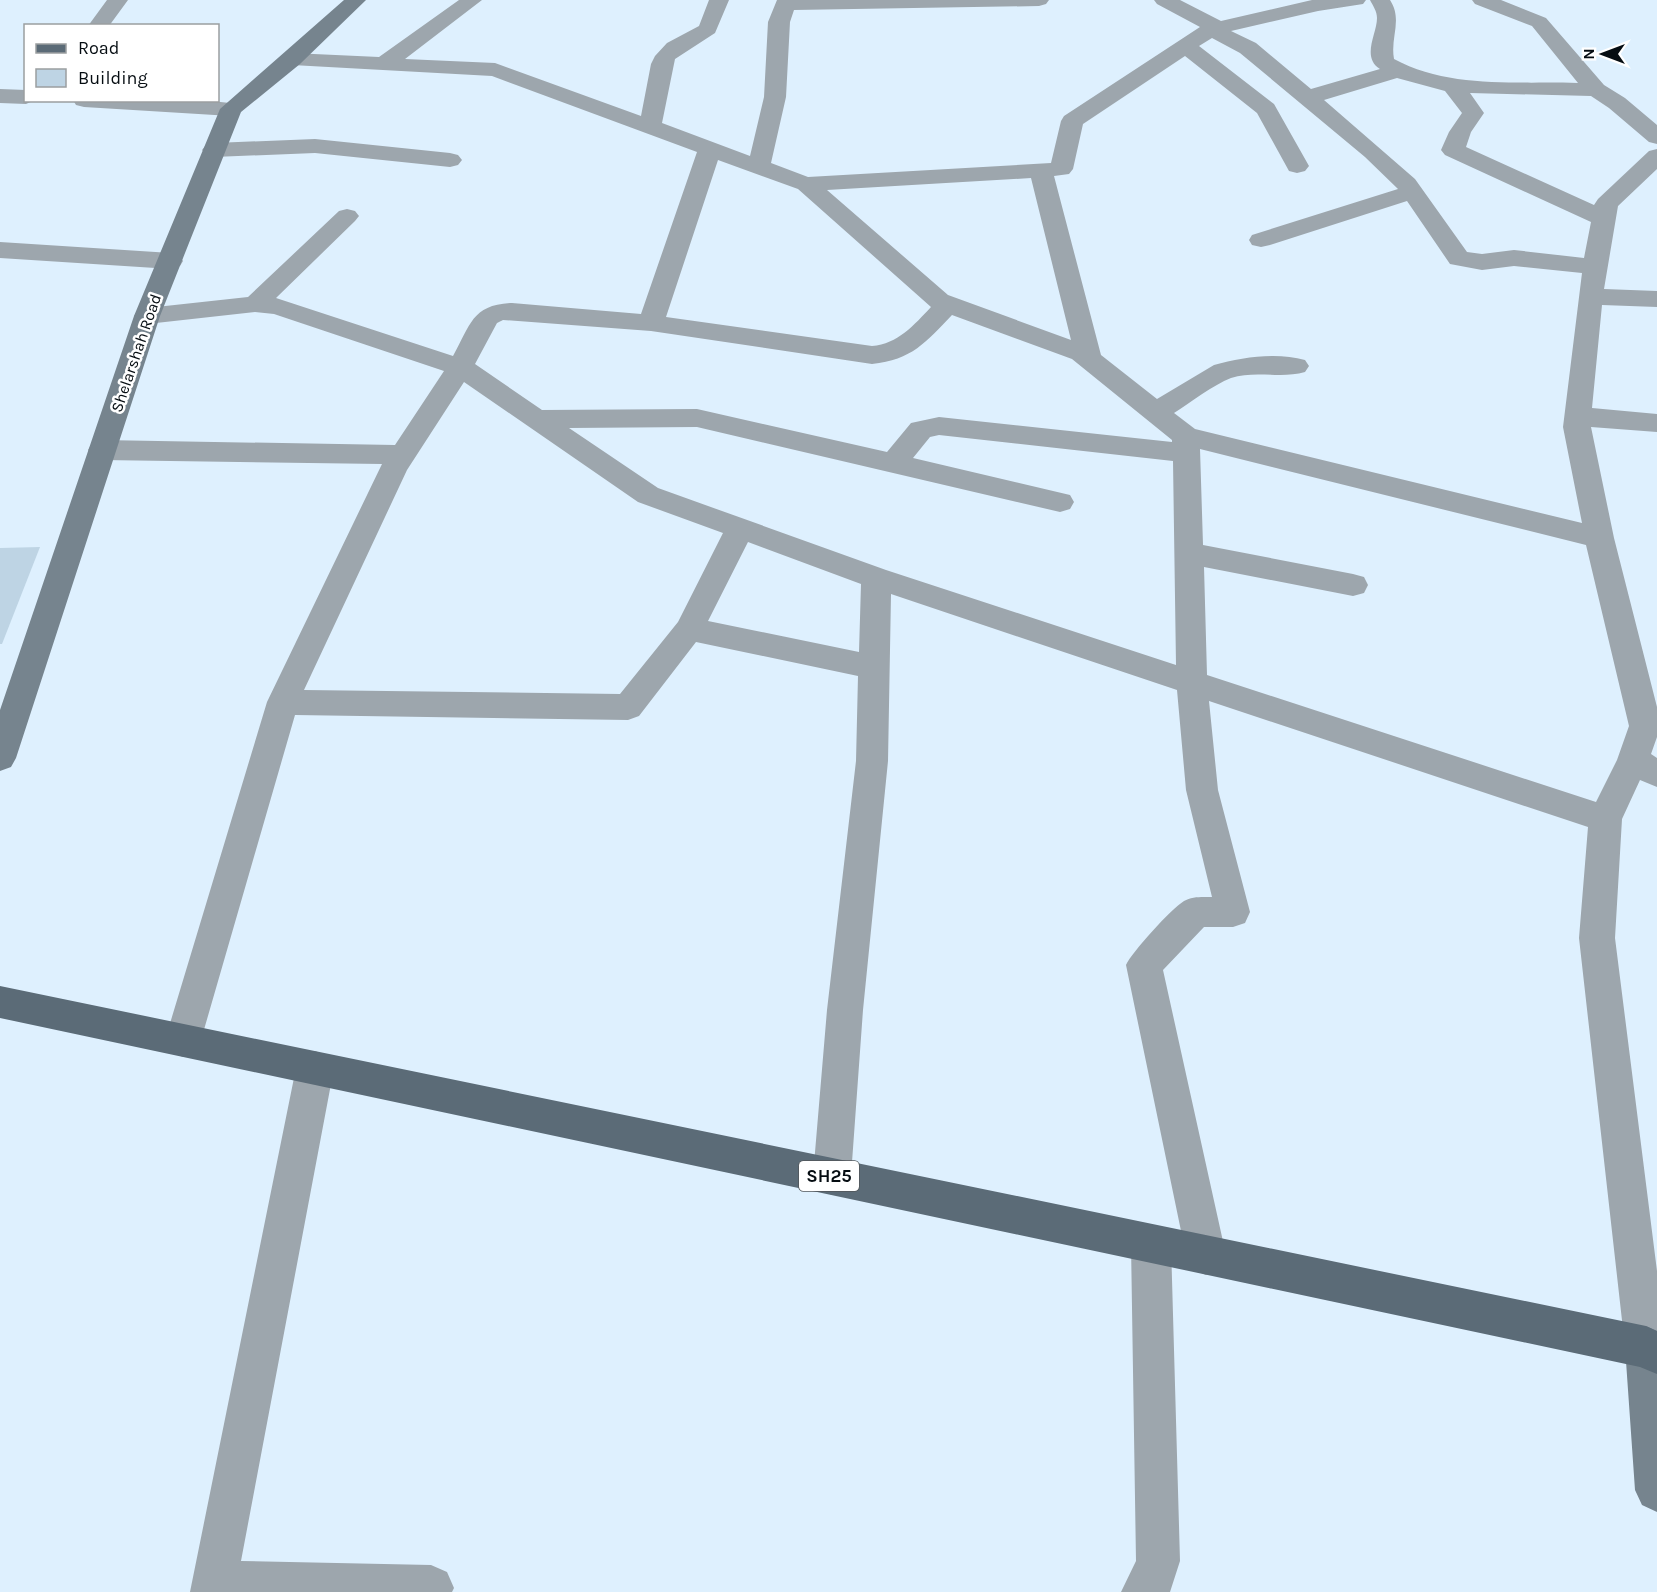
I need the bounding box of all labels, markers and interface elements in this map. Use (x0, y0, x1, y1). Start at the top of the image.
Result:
legend (24, 24, 219, 102)
north arrow (1573, 24, 1633, 84)
text: Road (78, 37, 119, 59)
text: N (1579, 48, 1598, 60)
text: Building (78, 67, 148, 89)
street label: Shelarshah Road (107, 291, 165, 415)
road number: SH25 (799, 1161, 859, 1191)

